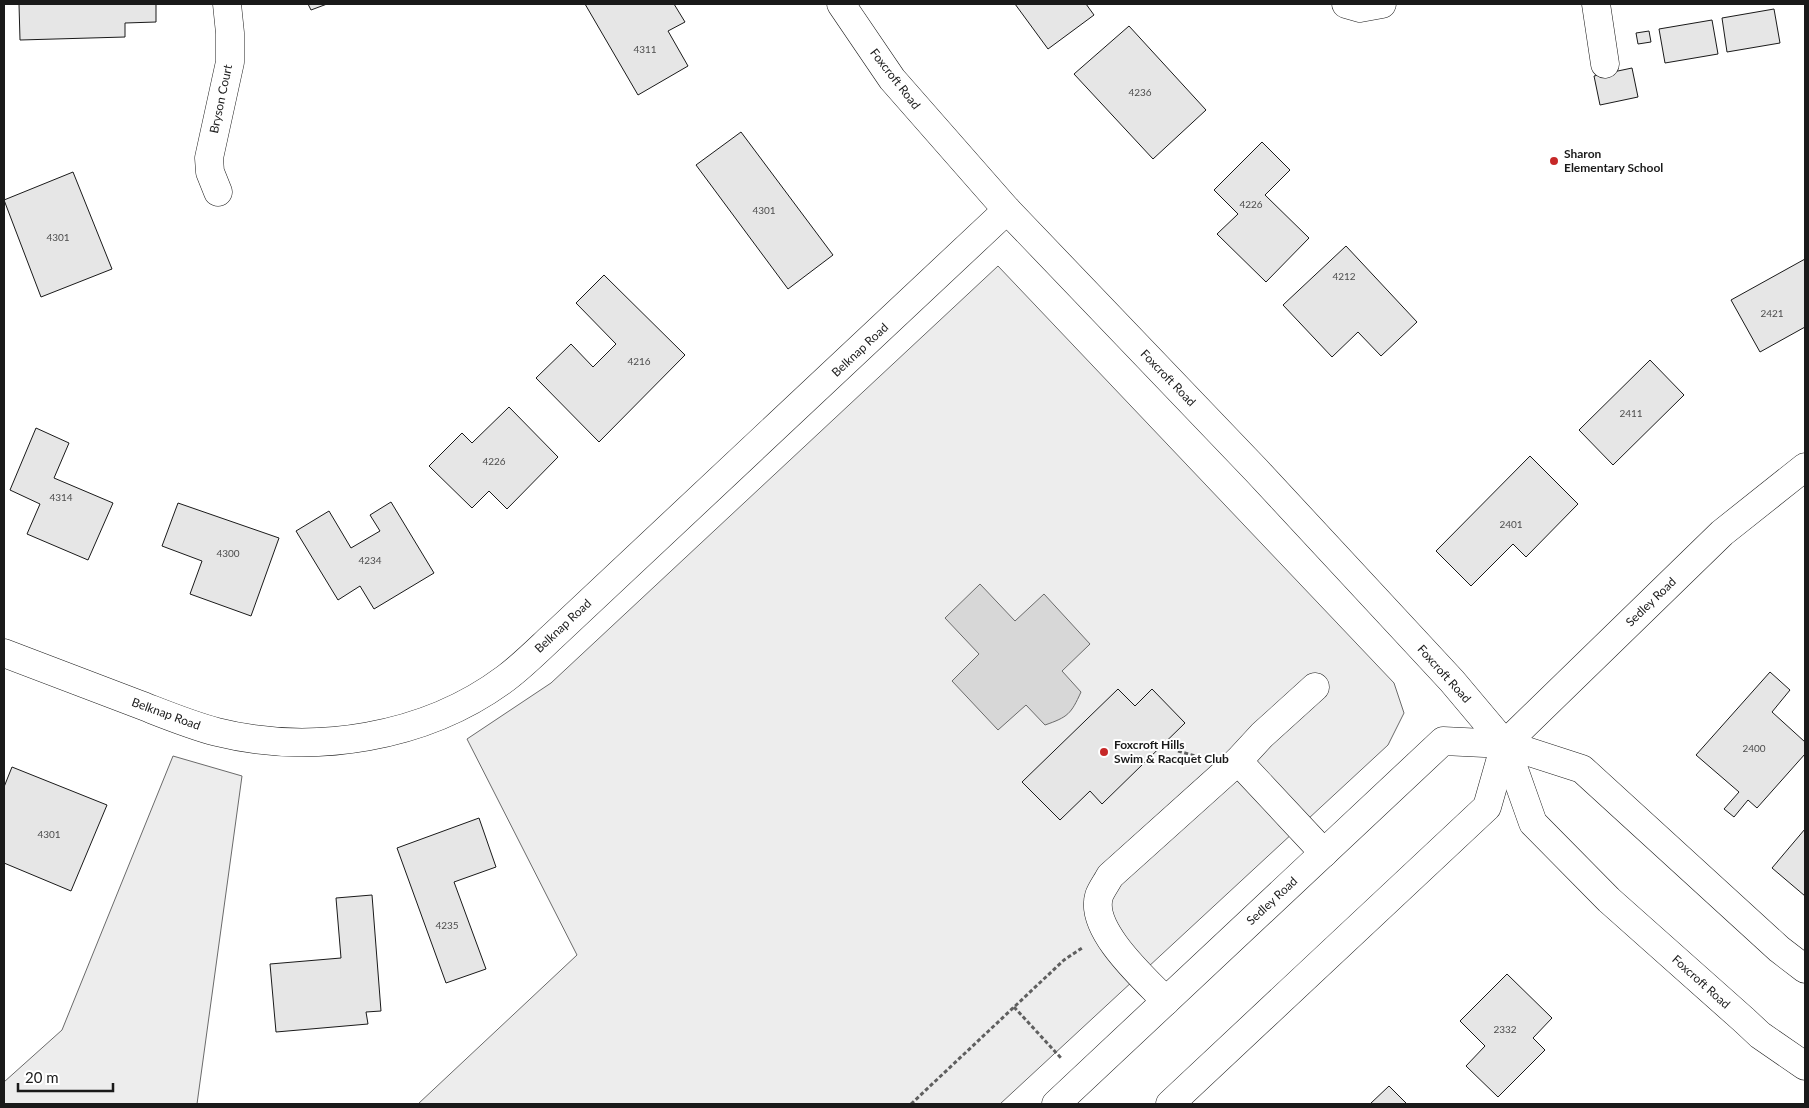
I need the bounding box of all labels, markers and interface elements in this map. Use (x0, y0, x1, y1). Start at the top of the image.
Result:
house number: 4311 (633, 43, 657, 55)
street label: Foxcroft Road (867, 45, 924, 112)
street label: Bryson Court (206, 62, 235, 135)
house number: 4236 (1128, 86, 1152, 98)
place label: Sharon Elementary School (1564, 146, 1663, 175)
marker: Sharon Elementary School (1548, 155, 1560, 167)
house number: 4226 (1239, 198, 1263, 210)
house number: 4301 (752, 204, 776, 216)
house number: 4301 (46, 231, 70, 243)
house number: 4212 (1332, 270, 1356, 282)
house number: 2421 (1760, 307, 1784, 319)
street label: Belknap Road (828, 320, 891, 380)
street label: Foxcroft Road (1138, 346, 1199, 409)
house number: 4216 (627, 355, 651, 367)
house number: 2411 (1619, 407, 1643, 419)
house number: 4226 (482, 455, 506, 467)
house number: 4314 (49, 491, 73, 503)
house number: 2401 (1499, 518, 1523, 530)
house number: 4300 (216, 547, 240, 559)
house number: 4234 (358, 554, 382, 566)
street label: Sedley Road (1622, 574, 1679, 629)
street label: Belknap Road (531, 596, 594, 656)
street label: Foxcroft Road (1414, 642, 1474, 706)
street label: Belknap Road (130, 694, 203, 733)
place label: Foxcroft Hills Swim & Racquet Club (1114, 737, 1229, 766)
house number: 2400 (1742, 742, 1766, 754)
marker: Foxcroft Hills Swim & Racquet Club (1098, 746, 1110, 758)
house number: 4301 (37, 828, 61, 840)
street label: Sedley Road (1243, 873, 1300, 928)
house number: 4235 (435, 919, 459, 931)
street label: Foxcroft Road (1669, 952, 1733, 1012)
house number: 2332 (1493, 1023, 1517, 1035)
scale bar (18, 1060, 112, 1092)
text: 20 m (25, 1068, 59, 1086)

